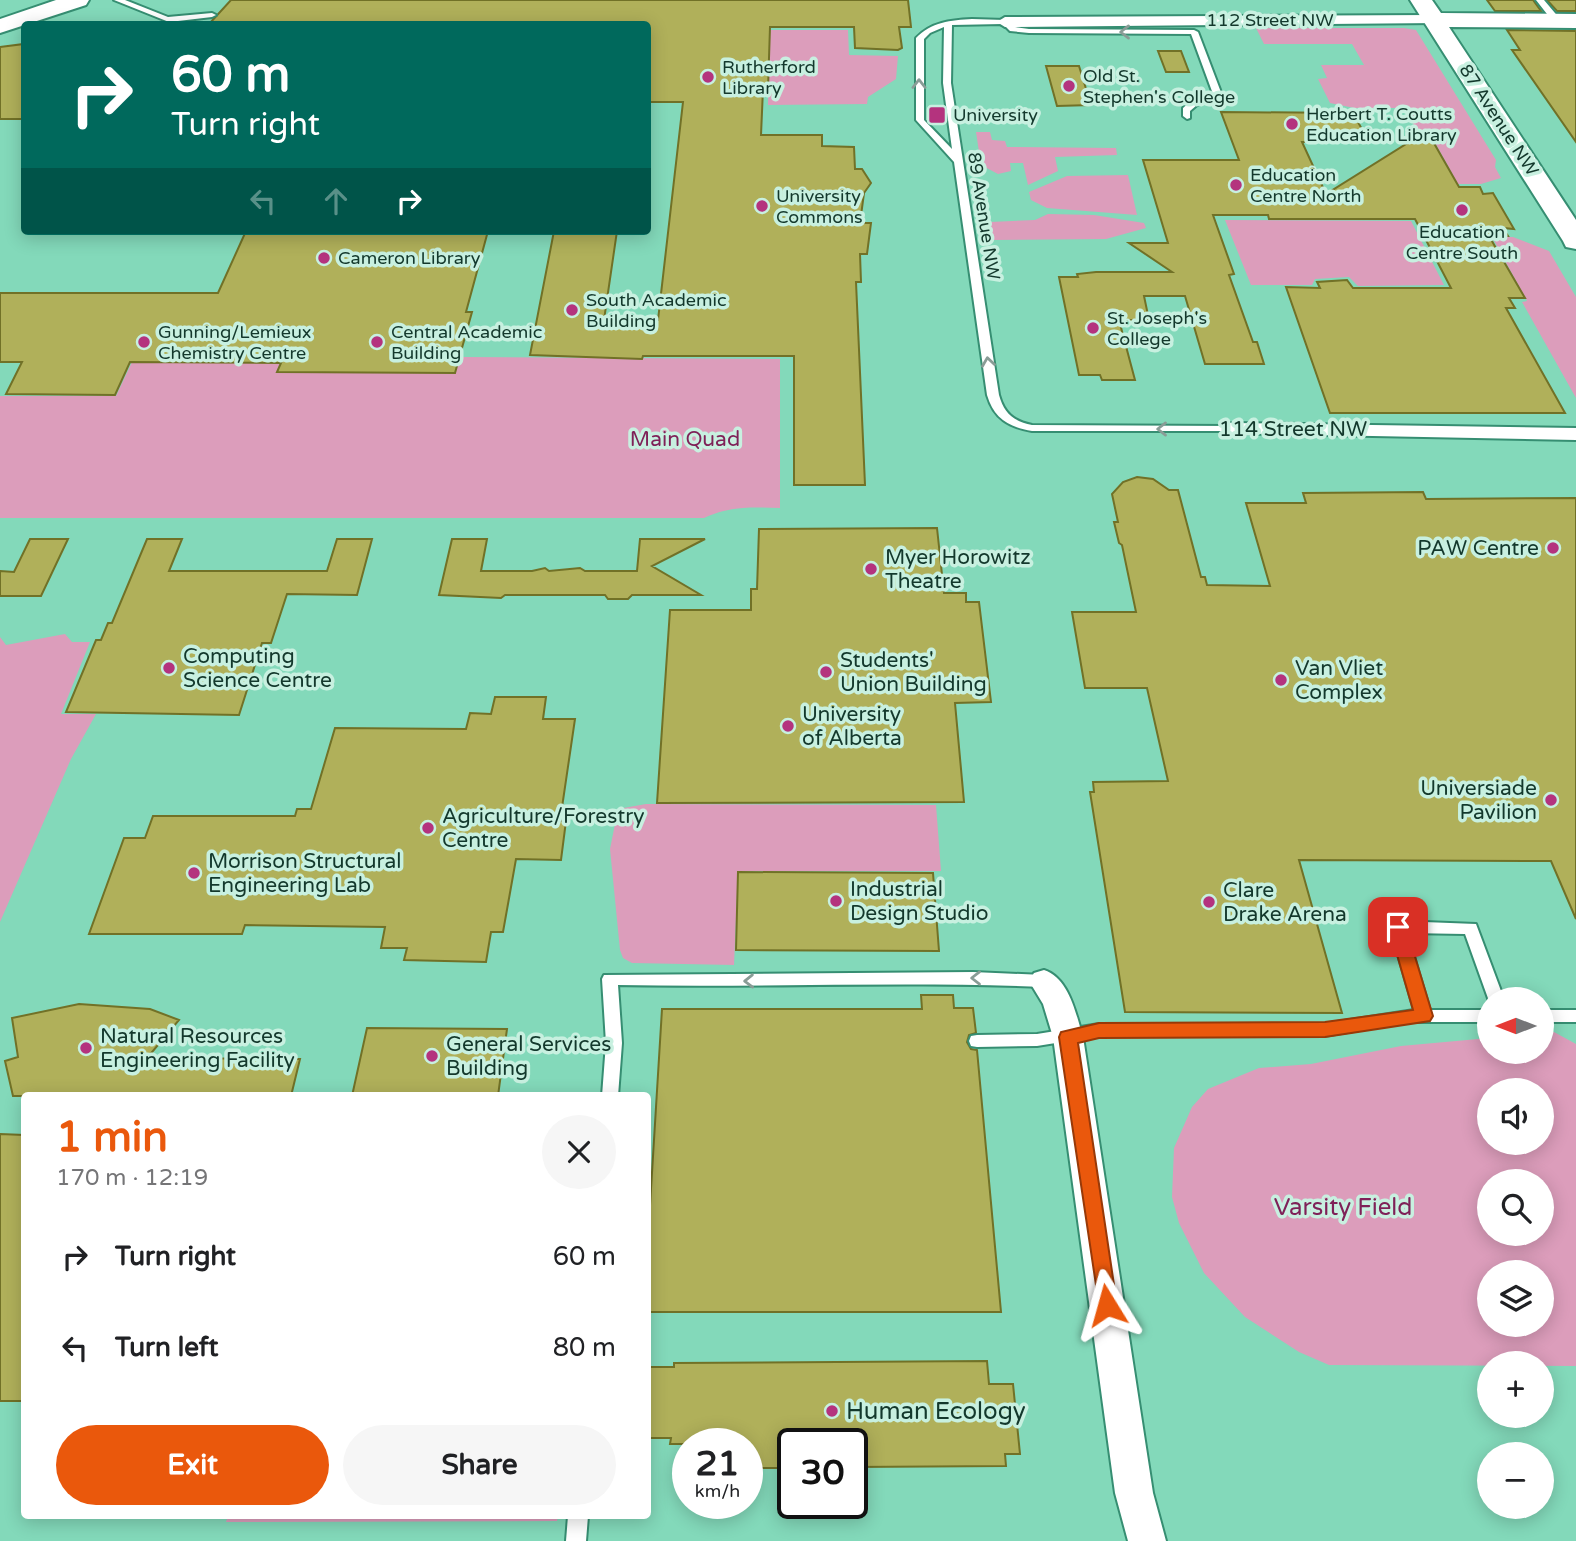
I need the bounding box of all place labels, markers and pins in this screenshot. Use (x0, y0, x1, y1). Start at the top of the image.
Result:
place label: Rutherford Library (722, 56, 816, 99)
place label: Old St. Stephen's College (1083, 65, 1235, 108)
marker: Rutherford Library (700, 69, 716, 85)
marker: Old St. Stephen's College (1061, 78, 1077, 94)
place label: Herbert T. Coutts Education Library (1306, 103, 1457, 146)
place label: University (953, 104, 1038, 126)
marker: University (927, 105, 947, 125)
marker: Herbert T. Coutts Education Library (1284, 116, 1300, 132)
place label: Education Centre North (1250, 164, 1361, 207)
marker: Education Centre North (1228, 177, 1244, 193)
place label: University Commons (776, 185, 863, 228)
marker: University Commons (754, 198, 770, 214)
marker: Education Centre South (1454, 202, 1470, 218)
place label: Education Centre South (1406, 221, 1518, 264)
place label: Cameron Library (338, 247, 481, 269)
marker: Cameron Library (316, 250, 332, 266)
place label: South Academic Building (586, 289, 727, 332)
marker: South Academic Building (564, 302, 580, 318)
place label: St. Joseph's College (1107, 307, 1207, 350)
marker: St. Joseph's College (1085, 320, 1101, 336)
place label: Gunning/Lemieux Chemistry Centre (158, 321, 312, 364)
place label: Central Academic Building (391, 321, 542, 364)
marker: Gunning/Lemieux Chemistry Centre (136, 334, 152, 350)
marker: Central Academic Building (369, 334, 385, 350)
place label: PAW Centre (1417, 536, 1539, 561)
marker: PAW Centre (1545, 540, 1561, 556)
place label: Myer Horowitz Theatre (885, 545, 1031, 594)
marker: Myer Horowitz Theatre (863, 561, 879, 577)
place label: Computing Science Centre (183, 644, 332, 693)
place label: Students' Union Building (840, 648, 987, 697)
place label: Van Vliet Complex (1295, 656, 1383, 705)
marker: Computing Science Centre (161, 660, 177, 676)
marker: Students' Union Building (818, 664, 834, 680)
marker: Van Vliet Complex (1273, 672, 1289, 688)
place label: University of Alberta (802, 702, 902, 751)
marker: University of Alberta (780, 718, 796, 734)
place label: Universiade Pavilion (1420, 776, 1537, 825)
marker: Universiade Pavilion (1543, 792, 1559, 808)
place label: Agriculture/Forestry Centre (442, 804, 645, 853)
marker: Agriculture/Forestry Centre (420, 820, 436, 836)
place label: Morrison Structural Engineering Lab (208, 849, 402, 898)
marker: Morrison Structural Engineering Lab (186, 865, 202, 881)
place label: Industrial Design Studio (850, 877, 989, 926)
place label: Clare Drake Arena (1223, 878, 1347, 927)
marker: Industrial Design Studio (828, 893, 844, 909)
marker: Clare Drake Arena (1201, 894, 1217, 910)
pin (1368, 897, 1428, 957)
place label: Natural Resources Engineering Facility (100, 1024, 295, 1073)
place label: General Services Building (446, 1032, 611, 1081)
marker: Natural Resources Engineering Facility (78, 1040, 94, 1056)
marker: General Services Building (424, 1048, 440, 1064)
place label: Human Ecology (846, 1397, 1026, 1426)
marker: Human Ecology (824, 1403, 840, 1419)

